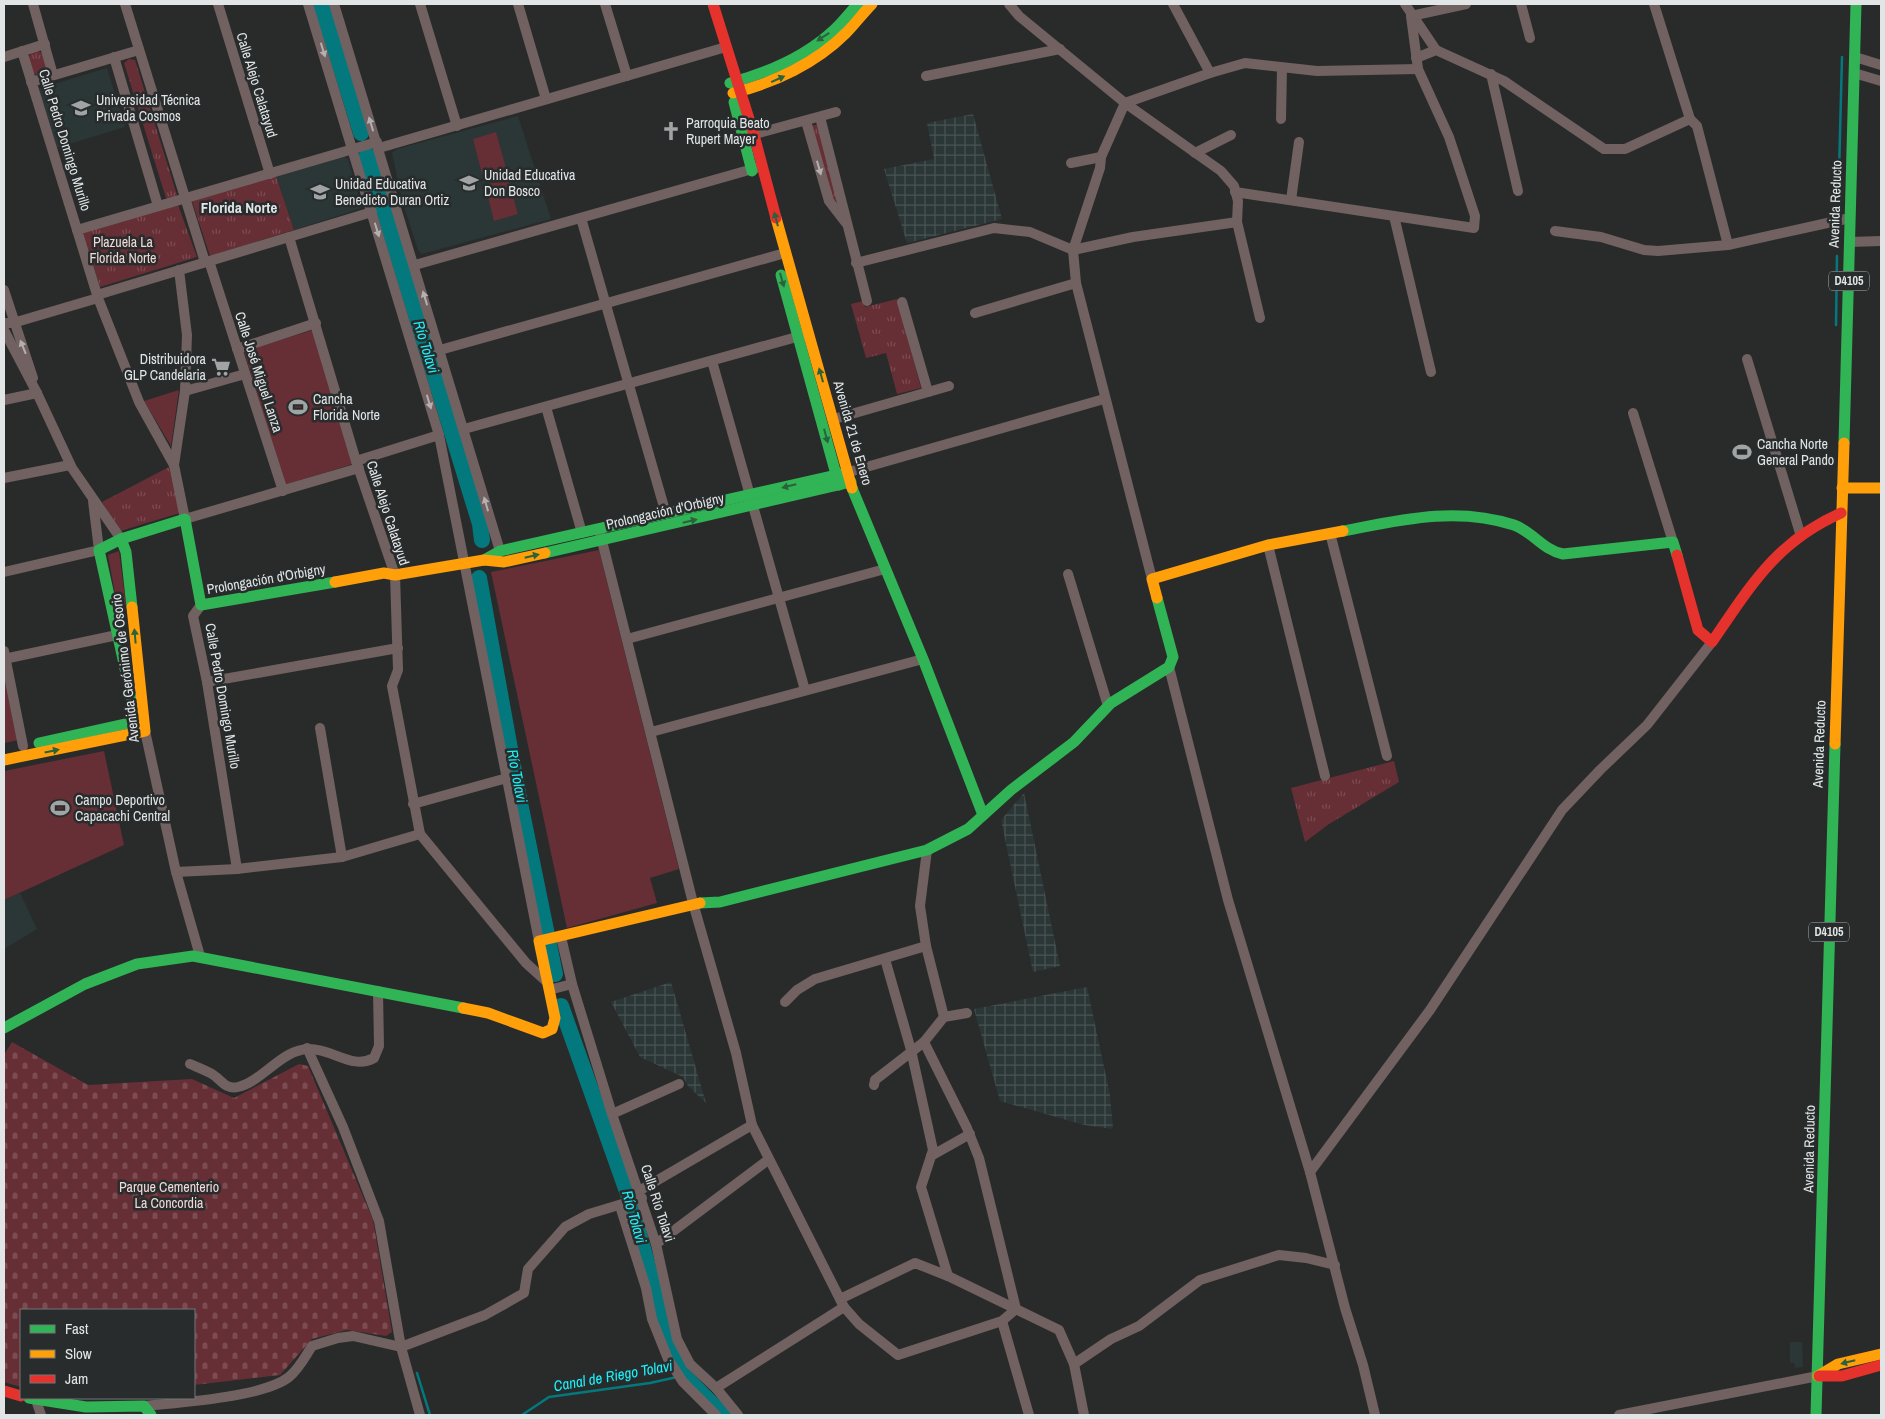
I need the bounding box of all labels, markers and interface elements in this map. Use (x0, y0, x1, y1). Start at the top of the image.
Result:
street label: Calle Alejo Calatayud (232, 30, 282, 140)
one-way arrow (816, 32, 829, 42)
one-way arrow (319, 43, 327, 58)
street label: Calle Pedro Domingo Murillo (35, 67, 95, 213)
one-way arrow (771, 74, 785, 82)
place label: Universidad Técnica Privada Cosmos (96, 91, 201, 125)
school or university icon: Universidad Técnica Privada Cosmos (70, 97, 92, 119)
place label: Parroquia Beato Rupert Mayer (686, 114, 770, 148)
one-way arrow (367, 116, 375, 131)
church icon: Parroquia Beato Rupert Mayer (660, 120, 682, 142)
one-way arrow (816, 160, 824, 175)
street label: Avenida Reducto (1824, 160, 1846, 249)
place label: Unidad Educativa Don Bosco (484, 166, 576, 200)
school or university icon: Unidad Educativa Don Bosco (458, 172, 480, 194)
place label: Unidad Educativa Benedicto Duran Ortiz (335, 175, 449, 209)
school or university icon: Unidad Educativa Benedicto Duran Ortiz (309, 181, 331, 203)
district label: Florida Norte (201, 197, 277, 218)
one-way arrow (771, 211, 779, 226)
one-way arrow (374, 222, 382, 237)
park label: Plazuela La Florida Norte (90, 233, 157, 267)
one-way arrow (779, 272, 787, 287)
road number: D4105 (1829, 272, 1869, 290)
one-way arrow (420, 290, 428, 305)
street label: Calle José Miguel Lanza (231, 309, 287, 435)
water label: Río Tolavi (409, 318, 445, 376)
one-way arrow (19, 339, 27, 354)
place label: Distribuidora GLP Candelaria (124, 350, 207, 384)
supermarket icon: Distribuidora GLP Candelaria (210, 356, 232, 378)
one-way arrow (817, 367, 825, 382)
street label: Avenida 21 de Enero (829, 378, 876, 487)
place label: Cancha Florida Norte (313, 390, 380, 424)
one-way arrow (426, 395, 434, 410)
sports icon: Cancha Florida Norte (287, 396, 309, 418)
one-way arrow (823, 429, 831, 444)
place label: Cancha Norte General Pando (1757, 435, 1834, 469)
sports icon: Cancha Norte General Pando (1731, 441, 1753, 463)
street label: Calle Alejo Calatayud (363, 458, 413, 568)
one-way arrow (782, 483, 797, 491)
street label: Prolongación d'Orbigny (604, 489, 726, 533)
one-way arrow (482, 496, 490, 511)
one-way arrow (683, 517, 698, 525)
one-way arrow (524, 552, 539, 560)
street label: Prolongación d'Orbigny (205, 560, 327, 598)
street label: Avenida Gerónimo de Osorio (107, 593, 143, 744)
street label: Calle Pedro Domingo Murillo (201, 622, 245, 770)
one-way arrow (131, 628, 139, 644)
street label: Avenida Reducto (1808, 700, 1830, 789)
one-way arrow (44, 746, 60, 754)
water label: Río Tolavi (502, 747, 533, 805)
place label: Campo Deportivo Capacachi Central (75, 791, 170, 825)
sports icon: Campo Deportivo Capacachi Central (49, 797, 71, 819)
road number: D4105 (1809, 922, 1849, 942)
street label: Avenida Reducto (1799, 1105, 1819, 1194)
street label: Calle Río Tolavi (637, 1162, 679, 1244)
park label: Parque Cementerio La Concordia (119, 1178, 219, 1212)
water label: Río Tolavi (617, 1188, 652, 1246)
legend (20, 1309, 195, 1399)
text: Fast (65, 1318, 89, 1339)
text: Slow (65, 1343, 92, 1364)
water label: Canal de Riego Tolavi (552, 1355, 675, 1396)
one-way arrow (1841, 1358, 1856, 1366)
text: Jam (65, 1368, 88, 1389)

